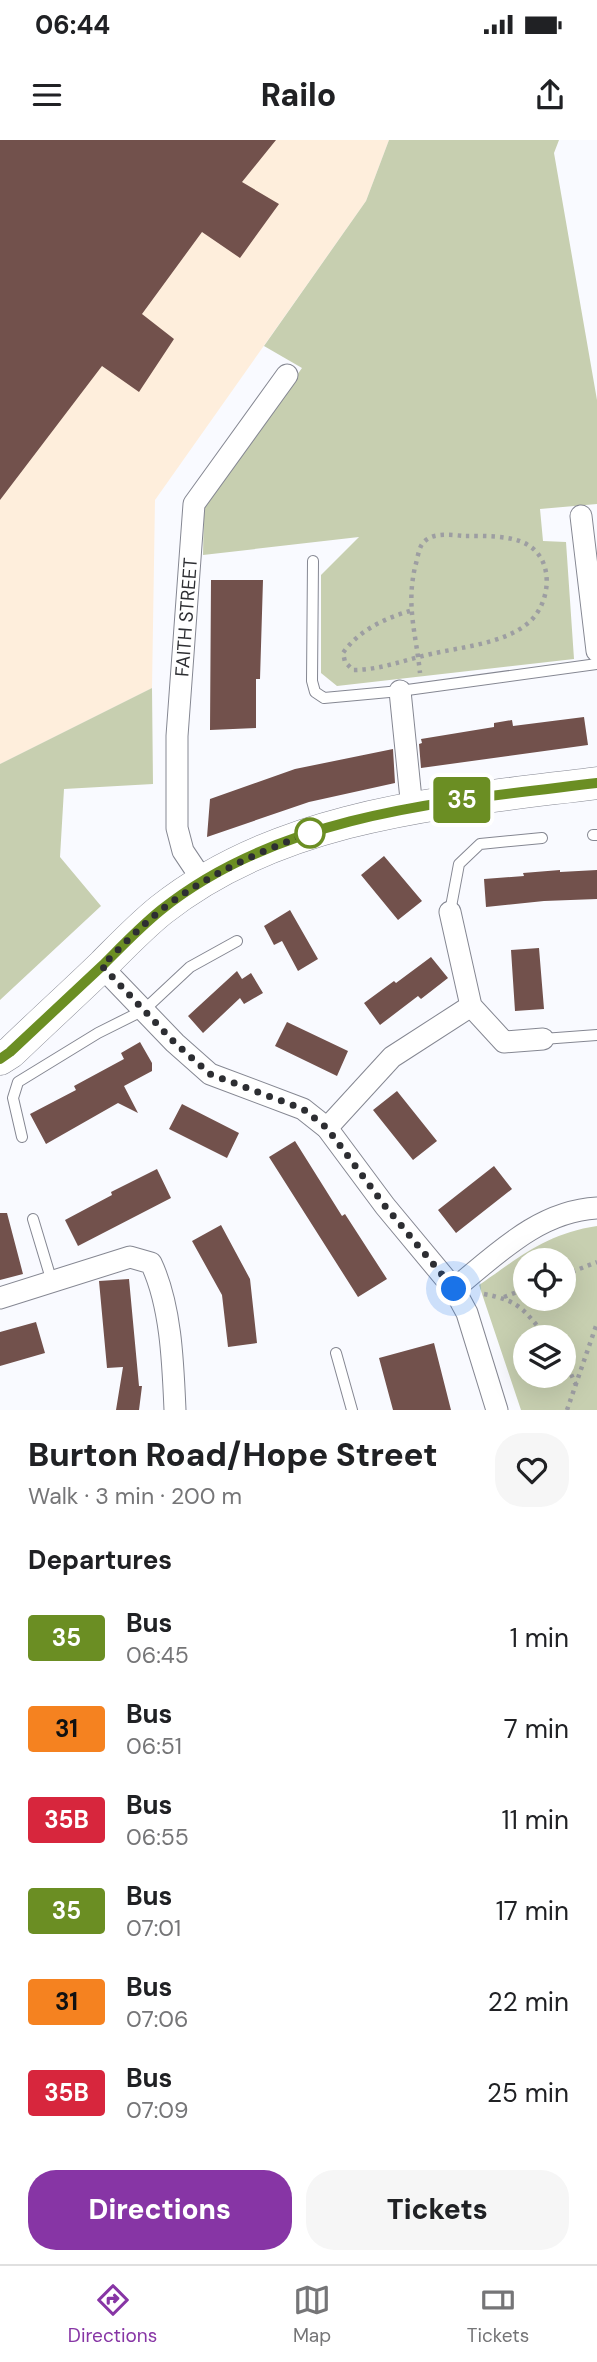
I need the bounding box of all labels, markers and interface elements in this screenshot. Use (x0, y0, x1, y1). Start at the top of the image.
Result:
text: 06:44 (35, 8, 110, 42)
text: Railo (261, 74, 336, 116)
icon: menu (28, 76, 66, 114)
icon: share (531, 76, 569, 114)
street label: FAITH STREET (169, 556, 203, 678)
line badge: 35 (430, 777, 494, 823)
text: 35 (447, 784, 477, 815)
unlabelled marker (295, 818, 325, 848)
map controls (513, 1248, 576, 1388)
button: locate (513, 1248, 576, 1311)
your location (436, 1271, 471, 1306)
button: layers (513, 1325, 576, 1388)
text: Burton Road/Hope Street (28, 1433, 438, 1476)
button: heart (495, 1433, 569, 1507)
text: Walk · 3 min · 200 m (28, 1481, 242, 1511)
text: Departures (28, 1543, 172, 1577)
text: Bus (126, 1606, 172, 1640)
text: 1 min (510, 1621, 569, 1655)
text: 35 (52, 1622, 81, 1653)
text: 06:45 (126, 1640, 189, 1670)
text: Bus (126, 1697, 172, 1731)
text: 7 min (504, 1712, 569, 1746)
text: 31 (55, 1713, 78, 1744)
text: 06:51 (126, 1731, 182, 1761)
text: Bus (126, 1788, 172, 1822)
text: 11 min (502, 1803, 569, 1837)
text: 35B (44, 1804, 89, 1835)
text: 06:55 (126, 1822, 189, 1852)
text: Bus (126, 1879, 172, 1913)
text: 17 min (496, 1894, 569, 1928)
text: 35 (52, 1895, 81, 1926)
text: 07:01 (126, 1913, 181, 1943)
text: Bus (126, 1970, 172, 2004)
text: 22 min (488, 1985, 569, 2019)
text: 31 (55, 1986, 78, 2017)
text: 07:06 (126, 2004, 189, 2034)
text: Bus (126, 2061, 172, 2095)
text: 25 min (487, 2076, 569, 2110)
text: 35B (44, 2077, 89, 2108)
text: 07:09 (126, 2095, 189, 2125)
button: Directions (28, 2170, 292, 2250)
button: Tickets (306, 2170, 569, 2250)
tab: Directions (68, 2281, 157, 2348)
tab: Map (293, 2281, 331, 2348)
tab: Tickets (467, 2281, 529, 2348)

